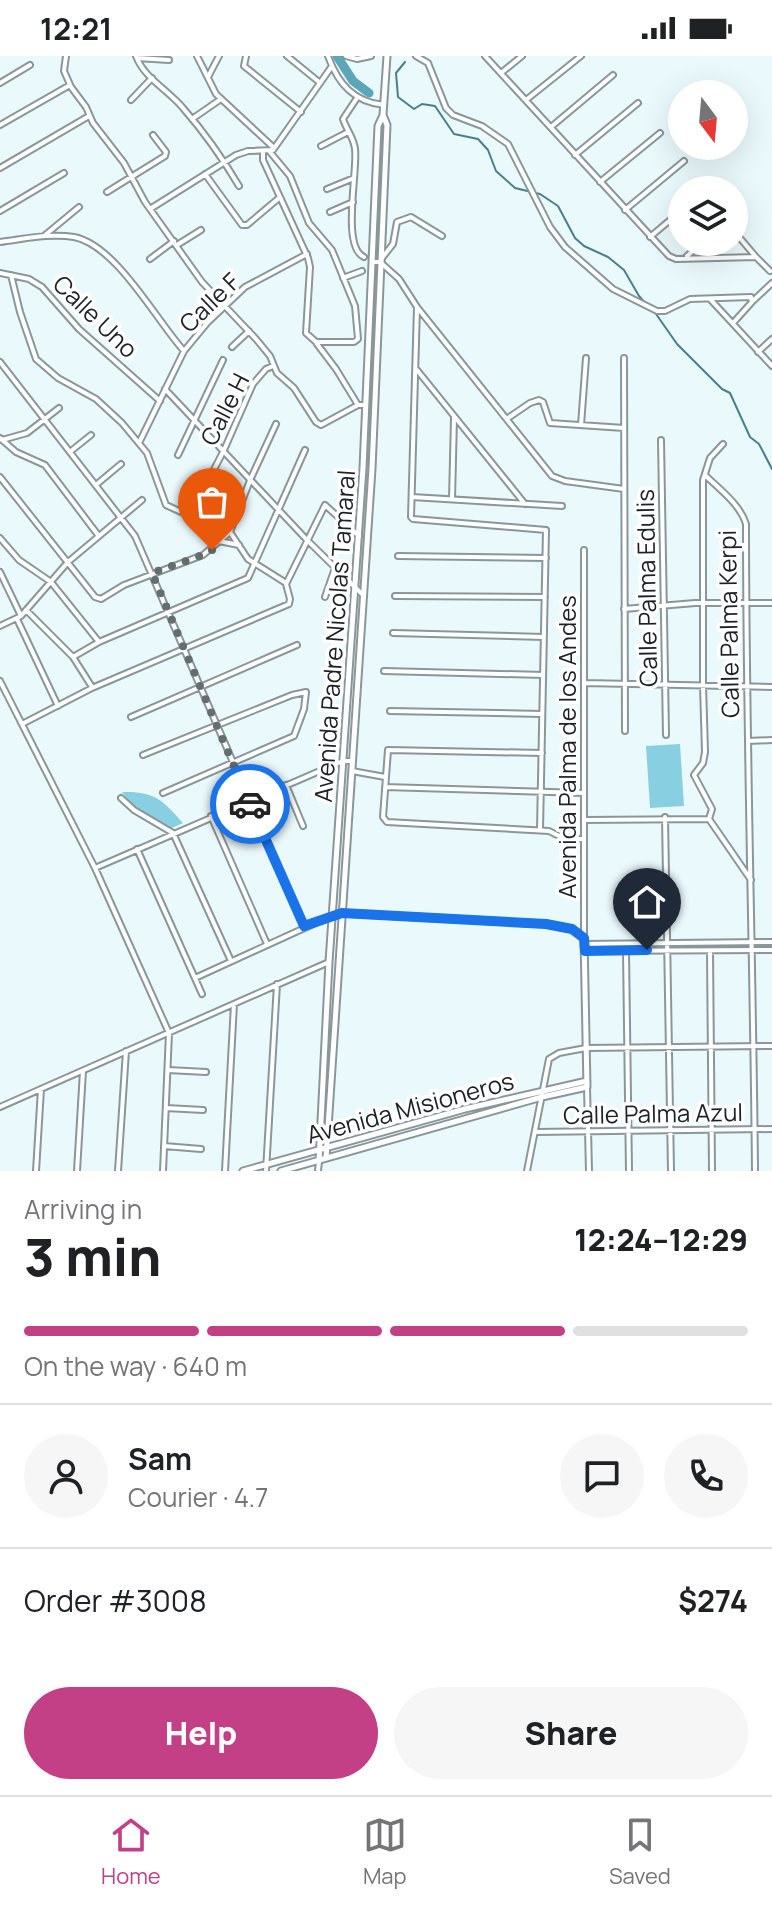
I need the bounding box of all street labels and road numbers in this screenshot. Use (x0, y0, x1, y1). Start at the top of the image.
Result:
street label: Calle F (171, 265, 247, 339)
street label: Calle Uno (46, 267, 146, 365)
street label: Calle H (192, 367, 256, 451)
street label: Avenida Padre Nicolas Tamaral (306, 469, 362, 803)
street label: Calle Palma Edulis (628, 489, 664, 687)
street label: Calle Palma Kerpi (710, 530, 746, 718)
street label: Avenida Palma de los Andes (550, 595, 583, 899)
street label: Avenida Misioneros (303, 1063, 517, 1151)
street label: Calle Palma Azul (563, 1095, 743, 1131)

